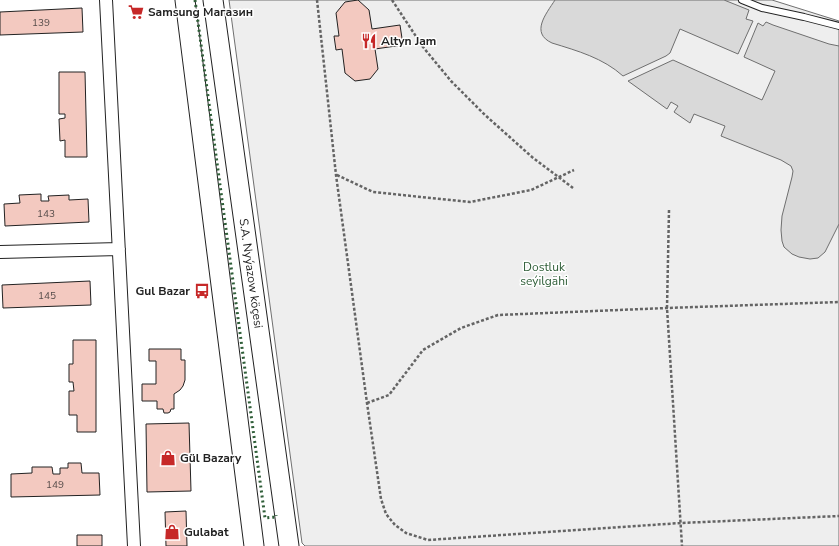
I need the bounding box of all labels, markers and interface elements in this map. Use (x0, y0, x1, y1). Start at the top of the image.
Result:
supermarket icon: Samsung Магазин (127, 3, 145, 21)
place label: Samsung Магазин (148, 4, 253, 20)
house number: 139 (32, 16, 50, 30)
restaurant icon: Altyn Jam (360, 32, 378, 50)
place label: Altyn Jam (381, 33, 436, 49)
house number: 143 (37, 207, 55, 221)
street label: S.A. Nyýazow köçesi (235, 217, 267, 329)
park label: Dostluk seýilgähi (520, 259, 568, 289)
bus stop icon: Gul Bazar (193, 282, 211, 300)
place label: Gul Bazar (135, 283, 190, 299)
house number: 145 (38, 289, 56, 303)
shop icon: Gül Bazary (159, 449, 177, 467)
place label: Gül Bazary (180, 450, 242, 466)
house number: 149 (46, 478, 64, 492)
shop icon: Gulabat (163, 523, 181, 541)
place label: Gulabat (184, 524, 229, 540)

